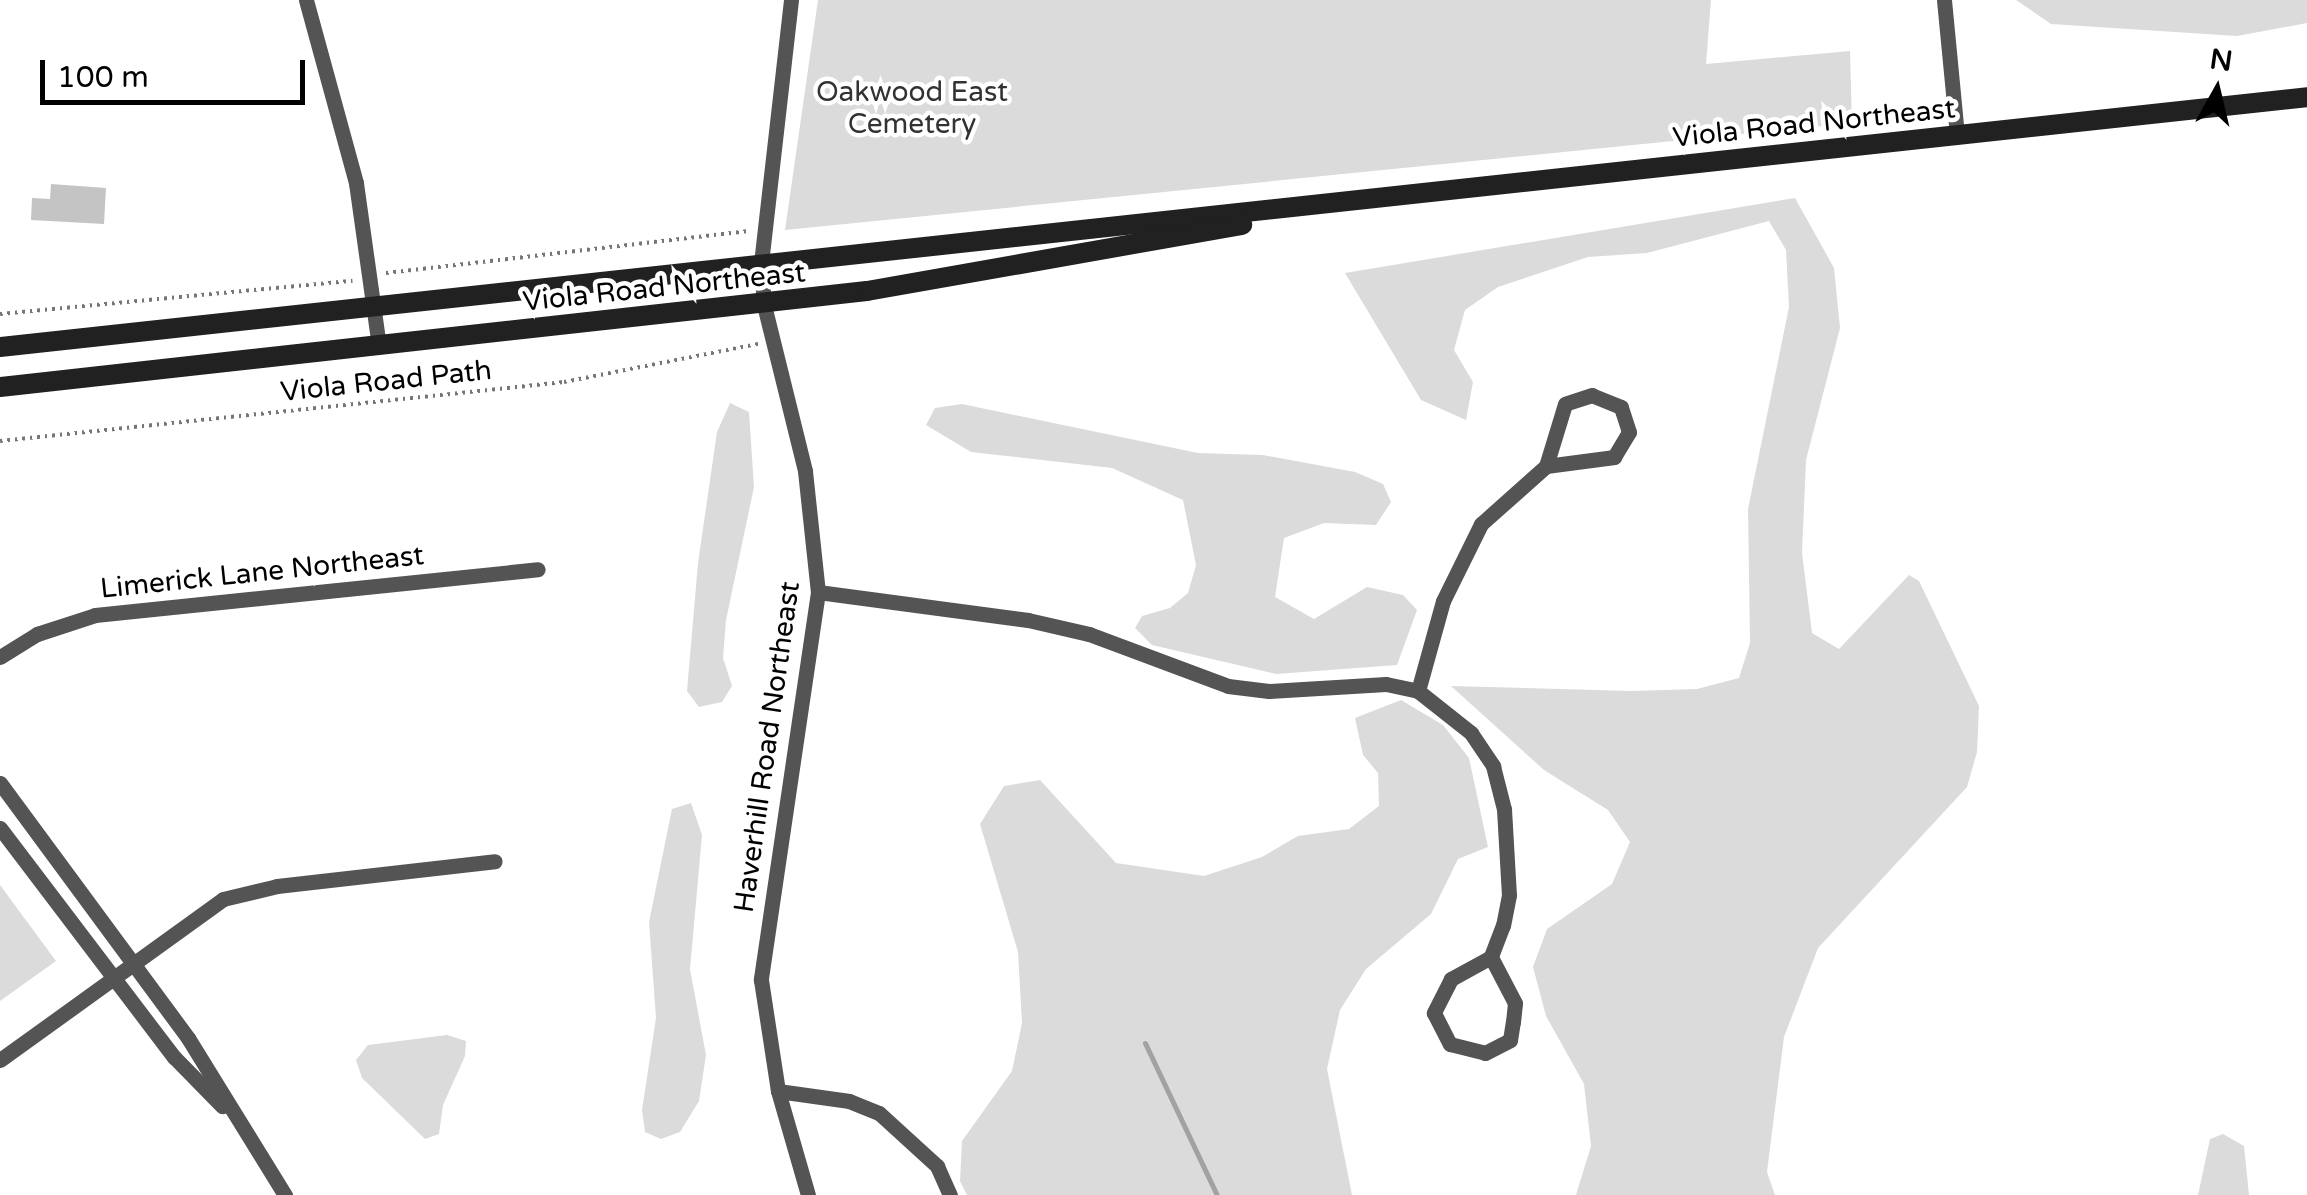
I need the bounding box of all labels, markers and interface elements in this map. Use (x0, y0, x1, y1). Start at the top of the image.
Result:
scale bar (45, 40, 310, 102)
north arrow (2167, 40, 2267, 140)
text: N (2208, 42, 2235, 79)
text: 100 m (57, 59, 149, 96)
park label: Oakwood East Cemetery (816, 75, 1008, 141)
street label: Viola Road Northeast (1671, 91, 1957, 155)
street label: Viola Road Northeast (521, 255, 807, 319)
street label: Viola Road Path (279, 353, 493, 409)
street label: Limerick Lane Northeast (99, 538, 425, 606)
street label: Haverhill Road Northeast (727, 579, 807, 915)

